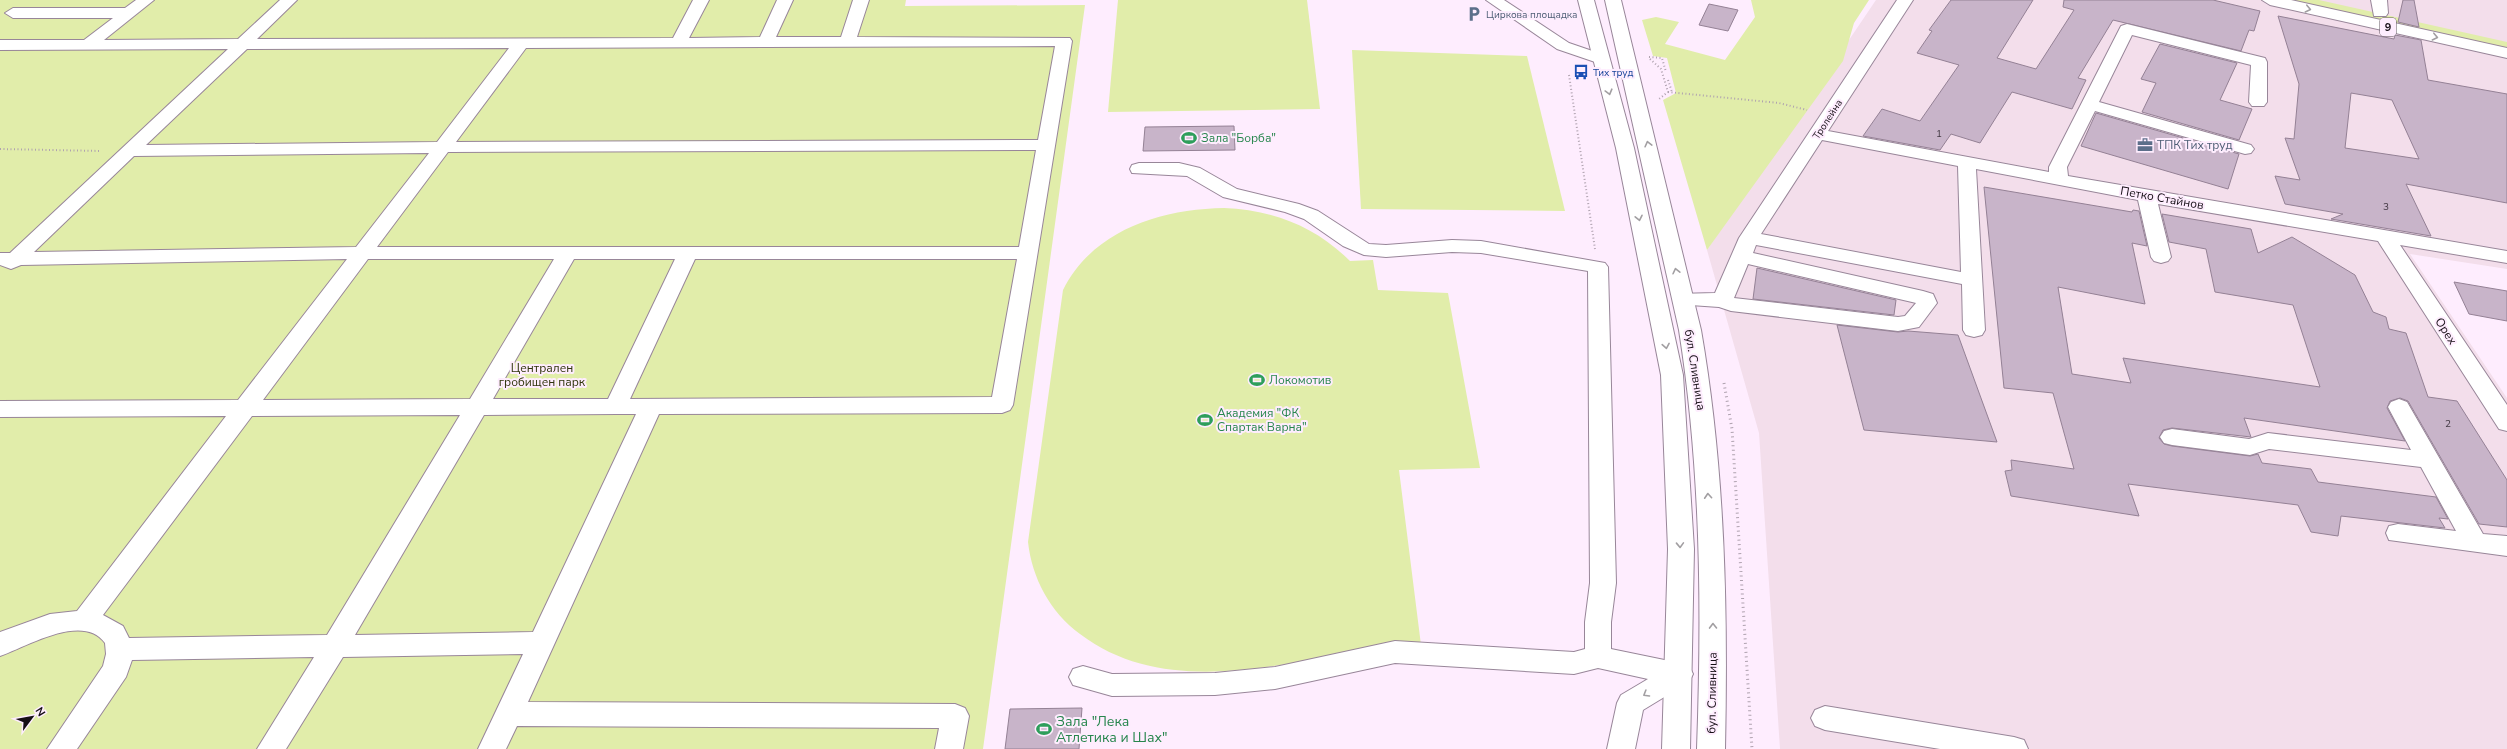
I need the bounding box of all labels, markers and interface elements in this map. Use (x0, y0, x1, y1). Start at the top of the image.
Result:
one-way arrow (2305, 4, 2311, 12)
parking icon: Циркова площадка (1465, 5, 1483, 23)
place label: Циркова площадка (1486, 8, 1577, 22)
road number: 9 (2380, 18, 2396, 36)
one-way arrow (2431, 32, 2438, 40)
bus stop icon: Тих труд (1572, 63, 1590, 81)
place label: Тих труд (1593, 66, 1633, 80)
one-way arrow (1604, 88, 1613, 95)
street label: Тролейна (1810, 97, 1846, 142)
house number: 1 (1936, 127, 1942, 141)
sports icon: Зала "Борба" (1180, 129, 1198, 147)
place label: Зала "Борба" (1201, 130, 1276, 146)
office icon: ТПК Тих труд (2136, 136, 2154, 154)
place label: ТПК Тих труд (2157, 137, 2233, 153)
one-way arrow (1644, 141, 1652, 147)
street label: Петко Стайнов (2119, 183, 2205, 213)
house number: 3 (2383, 200, 2389, 214)
one-way arrow (1635, 215, 1643, 222)
one-way arrow (1672, 268, 1681, 275)
street label: Орех (2431, 314, 2461, 348)
street label: бул. Сливница (1681, 328, 1709, 412)
one-way arrow (1662, 342, 1670, 349)
park label: Централен гробищен парк (499, 360, 586, 390)
sports icon: Локомотив (1248, 371, 1266, 389)
place label: Локомотив (1269, 372, 1332, 388)
place label: Академия "ФК Спартак Варна" (1217, 405, 1307, 435)
sports icon: Академия "ФК Спартак Варна" (1196, 411, 1214, 429)
house number: 2 (2445, 417, 2451, 431)
one-way arrow (1704, 493, 1713, 499)
one-way arrow (1676, 542, 1685, 548)
one-way arrow (1709, 623, 1717, 629)
street label: бул. Сливница (1703, 652, 1721, 734)
one-way arrow (1643, 690, 1650, 697)
north arrow (12, 697, 52, 737)
text: N (32, 704, 49, 719)
place label: Зала "Лека Атлетика и Шах" (1056, 712, 1168, 747)
sports icon: Зала "Лека Атлетика и Шах" (1035, 720, 1053, 738)

